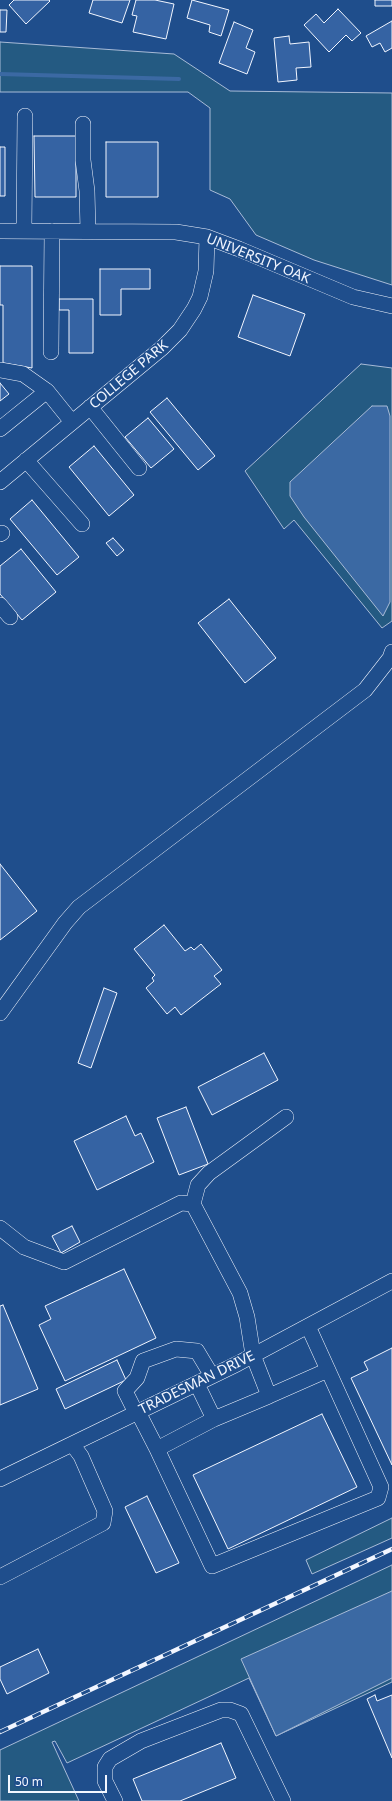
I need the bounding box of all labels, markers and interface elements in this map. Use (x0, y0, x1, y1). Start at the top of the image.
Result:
street label: UNIVERSITY OAK (204, 231, 312, 287)
street label: COLLEGE PARK (86, 337, 172, 413)
street label: TRADESMAN DRIVE (136, 1348, 258, 1418)
scale bar (10, 1767, 109, 1793)
text: 50 m (15, 1773, 43, 1790)

